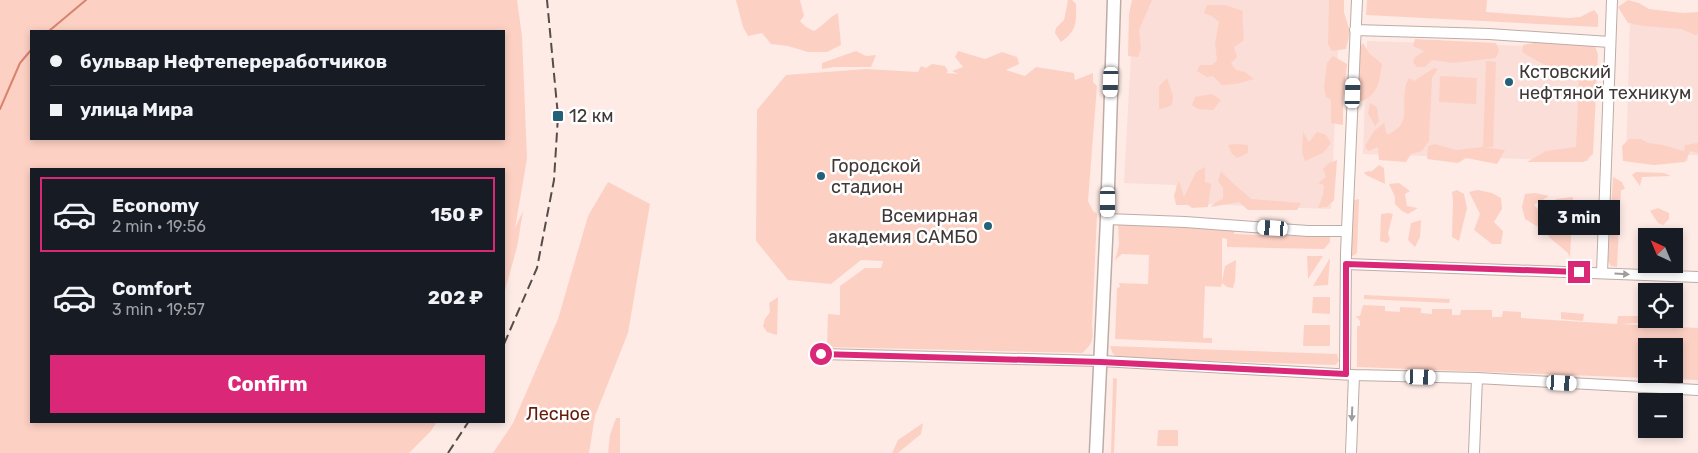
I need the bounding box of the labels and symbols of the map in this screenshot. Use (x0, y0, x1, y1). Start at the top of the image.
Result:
place label: Кстовский нефтяной техникум (1519, 61, 1691, 104)
car (1102, 67, 1119, 97)
marker: Кстовский нефтяной техникум (1503, 76, 1515, 88)
car (1344, 78, 1361, 108)
place label: 12 км (569, 105, 614, 127)
marker: 12 км (551, 109, 565, 123)
place label: Городской стадион (831, 155, 921, 198)
marker: Городской стадион (815, 170, 827, 182)
car (1100, 187, 1115, 217)
callout: 3 min (1538, 200, 1620, 234)
place label: Всемирная академия САМБО (828, 205, 978, 248)
car (1257, 219, 1288, 237)
marker: Всемирная академия САМБО (982, 220, 994, 232)
north arrow (1638, 228, 1682, 272)
route end (1568, 261, 1590, 283)
one-way arrow (1614, 270, 1630, 278)
route start (810, 343, 832, 365)
car (1405, 369, 1436, 385)
car (1546, 375, 1577, 391)
park label: Лесное (526, 403, 590, 425)
one-way arrow (1348, 406, 1356, 422)

